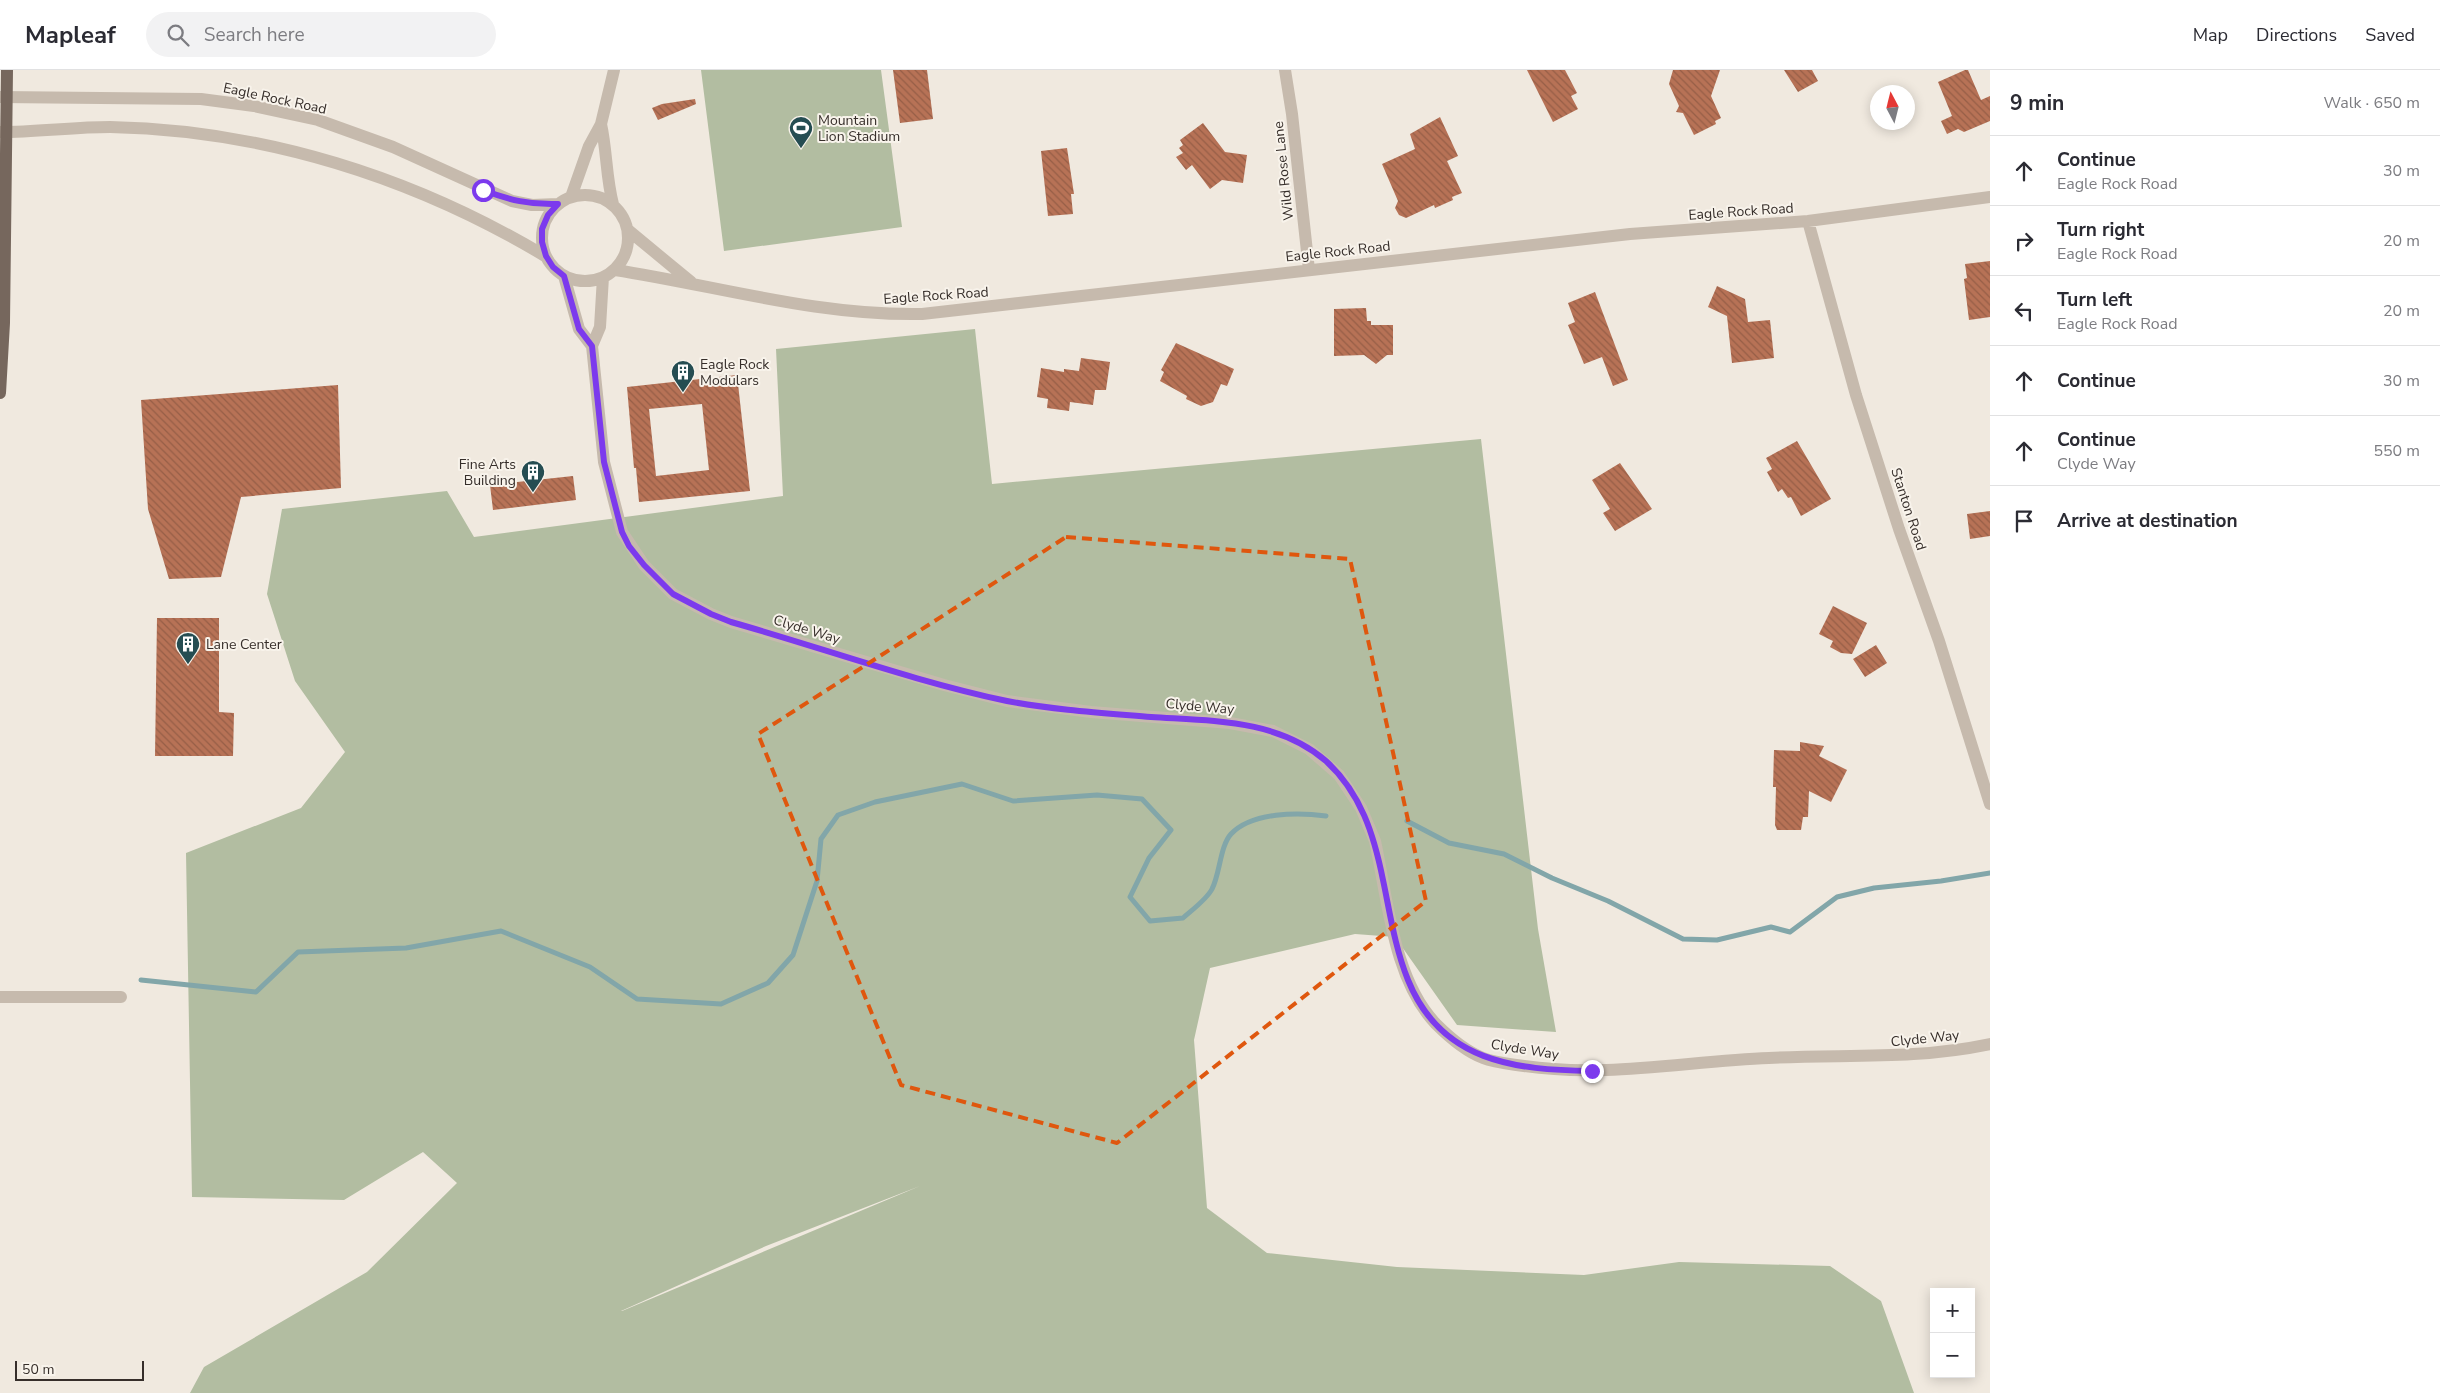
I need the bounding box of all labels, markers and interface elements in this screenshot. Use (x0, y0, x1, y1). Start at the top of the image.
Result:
search box (146, 12, 496, 57)
text: Mapleaf (25, 19, 116, 51)
icon: search (164, 21, 192, 49)
text: Search here (204, 22, 305, 48)
text: Map (2193, 23, 2228, 47)
text: Directions (2256, 23, 2337, 47)
text: Saved (2365, 23, 2415, 47)
street label: Eagle Rock Road (221, 78, 328, 119)
north arrow (1870, 85, 1915, 130)
text: 9 min (2010, 89, 2064, 117)
text: Walk · 650 m (2324, 92, 2420, 114)
place label: Mountain Lion Stadium (818, 111, 900, 146)
sports icon: Mountain Lion Stadium (788, 115, 814, 149)
street label: Wild Rose Lane (1269, 120, 1298, 222)
text: Continue (2057, 147, 2136, 173)
icon: ahead (2010, 157, 2038, 185)
text: 30 m (2383, 160, 2420, 182)
text: Eagle Rock Road (2057, 173, 2178, 195)
route start (472, 179, 495, 202)
street label: Eagle Rock Road (1688, 198, 1794, 225)
text: Turn right (2057, 217, 2144, 243)
icon: right (2010, 227, 2038, 255)
text: 20 m (2383, 230, 2420, 252)
street label: Eagle Rock Road (1285, 237, 1391, 266)
text: Eagle Rock Road (2057, 243, 2178, 265)
street label: Eagle Rock Road (883, 282, 989, 309)
text: Turn left (2057, 287, 2132, 313)
icon: left (2010, 297, 2038, 325)
text: 20 m (2383, 300, 2420, 322)
text: Eagle Rock Road (2057, 313, 2178, 335)
place label: Eagle Rock Modulars (700, 355, 770, 390)
building icon: Eagle Rock Modulars (670, 359, 696, 393)
icon: ahead (2010, 367, 2038, 395)
text: Continue (2057, 368, 2136, 394)
text: 30 m (2383, 370, 2420, 392)
text: Continue (2057, 427, 2136, 453)
icon: ahead (2010, 437, 2038, 465)
text: 550 m (2373, 440, 2420, 462)
text: Clyde Way (2057, 453, 2136, 475)
place label: Fine Arts Building (459, 455, 516, 490)
building icon: Fine Arts Building (520, 459, 546, 493)
street label: Stanton Road (1886, 466, 1931, 553)
icon: arrive (2010, 507, 2038, 535)
text: Arrive at destination (2057, 508, 2238, 534)
street label: Clyde Way (771, 610, 843, 649)
building icon: Lane Center (175, 631, 201, 665)
place label: Lane Center (206, 635, 282, 654)
street label: Clyde Way (1165, 694, 1236, 719)
street label: Clyde Way (1890, 1025, 1961, 1052)
street label: Clyde Way (1489, 1035, 1561, 1064)
route end (1581, 1060, 1604, 1083)
map controls (1930, 1288, 1975, 1378)
button: + (1930, 1288, 1975, 1333)
button: − (1930, 1333, 1975, 1378)
scale bar (15, 1358, 144, 1381)
text: 50 m (22, 1360, 54, 1379)

